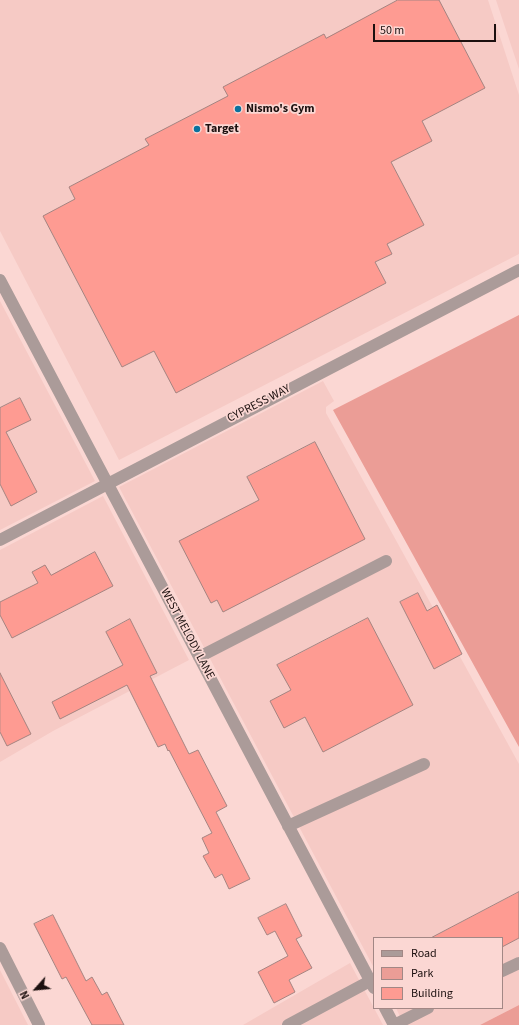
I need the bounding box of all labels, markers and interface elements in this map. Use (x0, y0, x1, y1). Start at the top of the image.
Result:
scale bar (375, 16, 498, 42)
text: 50 m (380, 22, 404, 39)
place label: Nismo's Gym (246, 102, 315, 116)
marker: Nismo's Gym (233, 104, 243, 114)
place label: Target (205, 122, 239, 136)
marker: Target (192, 124, 202, 134)
street label: CYPRESS WAY (225, 382, 293, 426)
street label: WEST MELODY LANE (157, 586, 217, 682)
legend (373, 937, 503, 1009)
text: Road (411, 945, 437, 962)
text: Park (411, 965, 433, 982)
north arrow (16, 969, 56, 1009)
text: Building (411, 985, 453, 1002)
text: N (17, 988, 33, 1001)

